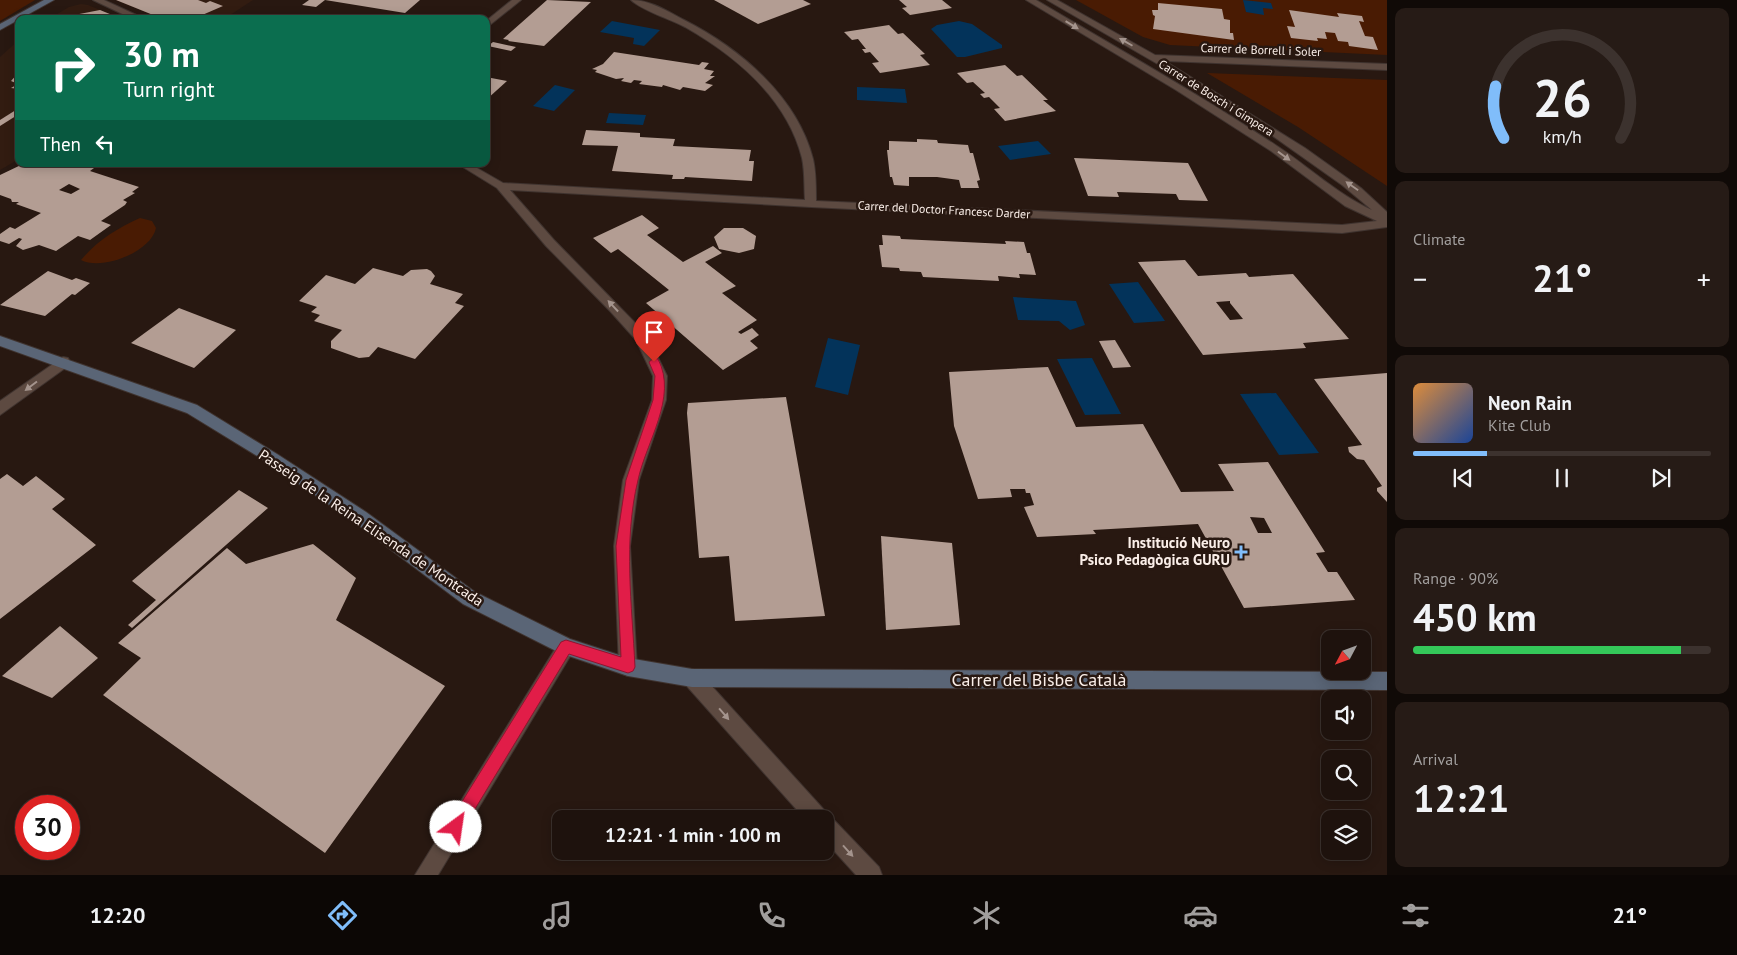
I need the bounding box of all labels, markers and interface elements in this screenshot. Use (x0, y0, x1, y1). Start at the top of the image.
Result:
one-way arrow (1065, 20, 1078, 29)
text: 30 m (123, 31, 200, 77)
icon: right (40, 35, 105, 100)
one-way arrow (1119, 38, 1132, 47)
street label: Carrer de Borrell i Soler (1200, 40, 1322, 59)
street label: Carrer de Bosch i Gimpera (1156, 56, 1277, 139)
text: 26 (1533, 64, 1591, 131)
text: Turn right (123, 75, 215, 103)
text: km/h (1542, 125, 1582, 148)
icon: left (91, 130, 119, 158)
text: Then (40, 132, 81, 156)
one-way arrow (1277, 151, 1291, 161)
one-way arrow (1345, 181, 1358, 191)
street label: Carrer del Doctor Francesc Darder (857, 197, 1031, 222)
text: Climate (1413, 229, 1465, 249)
text: 21° (1532, 253, 1592, 302)
text: − (1413, 260, 1427, 297)
text: + (1697, 260, 1711, 297)
one-way arrow (607, 300, 619, 312)
pin (633, 311, 675, 362)
icon: arrive (640, 318, 668, 346)
one-way arrow (25, 381, 38, 391)
text: Neon Rain (1488, 391, 1572, 415)
text: Kite Club (1488, 415, 1551, 435)
street label: Passeig de la Reina Elisenda de Montcada (255, 445, 487, 610)
icon: previous (1449, 464, 1477, 492)
icon: pause (1548, 464, 1576, 492)
icon: next (1647, 464, 1675, 492)
place label: Institució Neuro Psico Pedagògica GURU (1080, 533, 1230, 569)
marker: Institució Neuro Psico Pedagògica GURU (1234, 545, 1248, 559)
text: Range · 90% (1413, 568, 1498, 588)
text: 450 km (1413, 592, 1537, 641)
north arrow (1321, 630, 1371, 680)
map controls (1321, 630, 1371, 860)
street label: Carrer del Bisbe Català (952, 668, 1126, 691)
button: sound (1321, 690, 1371, 740)
one-way arrow (718, 708, 730, 720)
text: Arrival (1413, 749, 1458, 769)
button: search (1321, 750, 1371, 800)
text: 12:21 (1413, 773, 1509, 822)
speed limit sign: 30 (15, 795, 80, 860)
position arrow (429, 800, 481, 852)
button: layers (1321, 810, 1371, 860)
text: 12:21 · 1 min · 100 m (605, 823, 781, 847)
one-way arrow (843, 844, 854, 857)
icon: directions (325, 898, 360, 933)
icon: music (540, 898, 575, 933)
icon: phone (754, 898, 789, 933)
icon: climate (969, 898, 1004, 933)
icon: car (1183, 898, 1218, 933)
icon: filters (1398, 898, 1433, 933)
text: 12:20 (90, 901, 146, 929)
text: 21° (1613, 901, 1647, 929)

